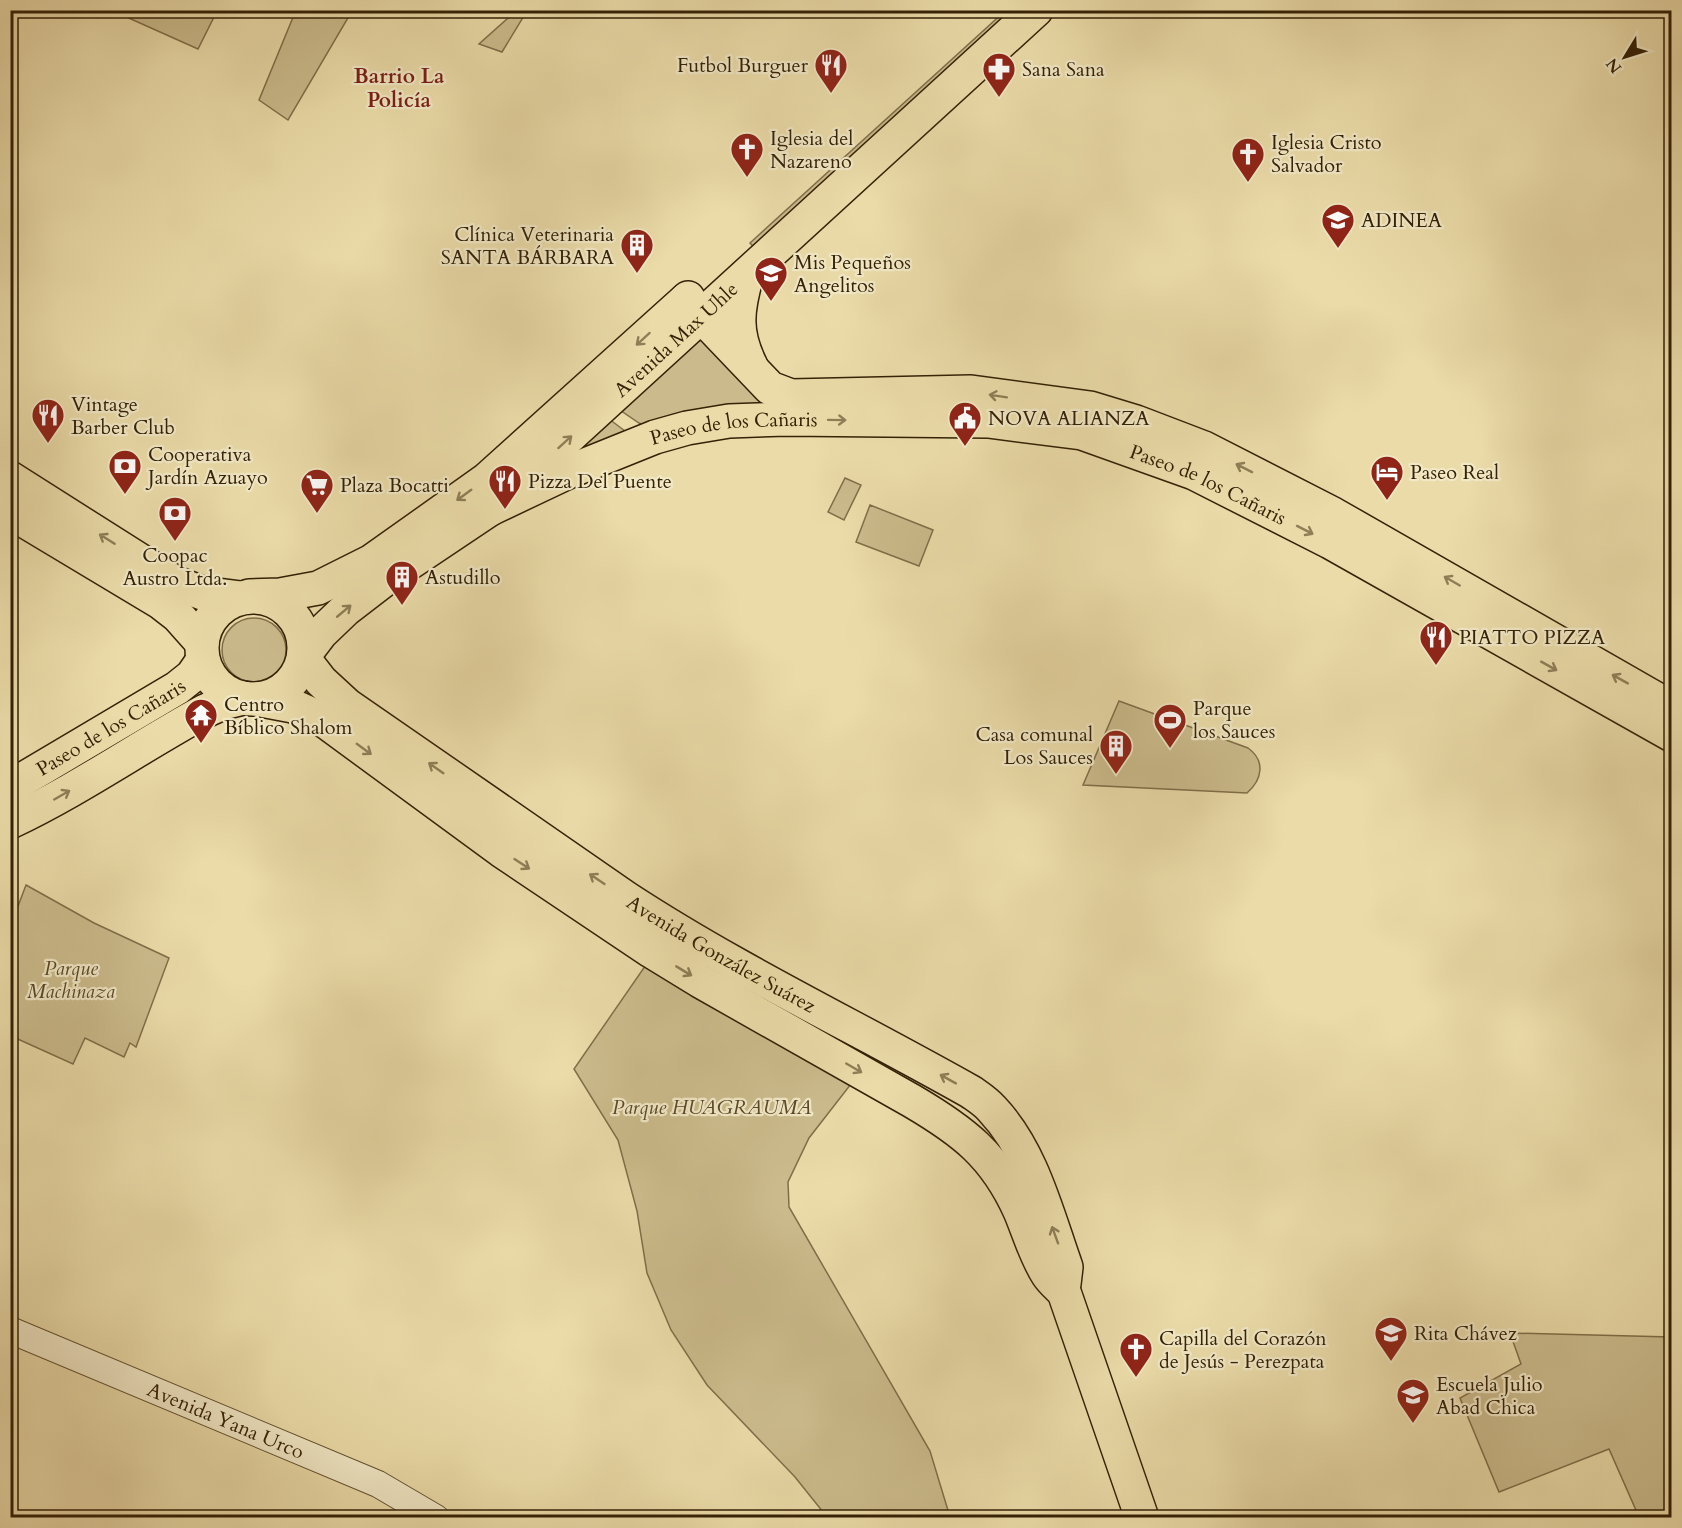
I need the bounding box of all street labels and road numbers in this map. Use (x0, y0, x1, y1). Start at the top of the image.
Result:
street label: Avenida Max Uhle (608, 276, 744, 403)
street label: Paseo de los Cañaris (647, 406, 818, 452)
street label: Paseo de los Cañaris (1126, 438, 1291, 532)
street label: Paseo de los Cañaris (31, 673, 192, 783)
street label: Avenida González Suárez (621, 889, 820, 1019)
street label: Avenida Yana Urco (143, 1376, 308, 1466)

